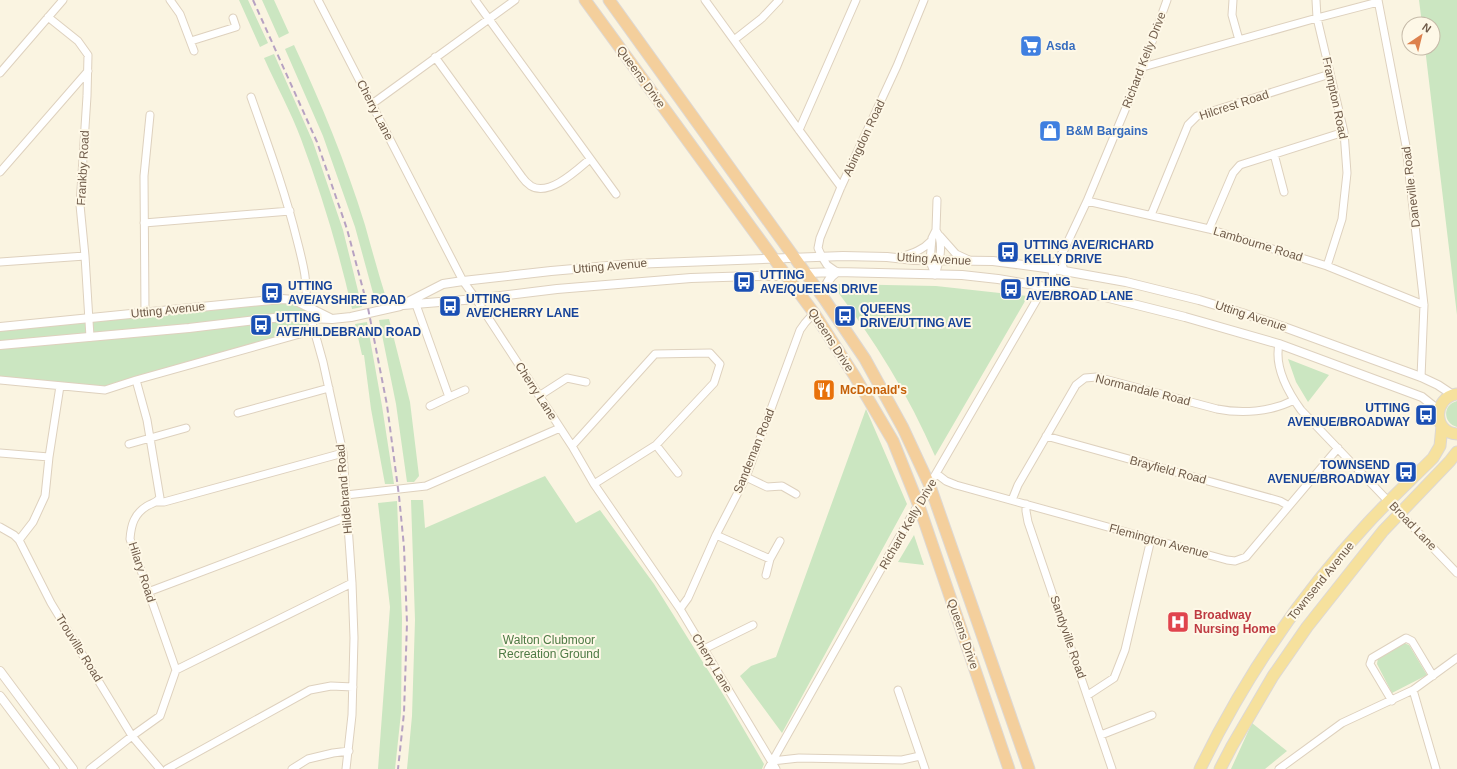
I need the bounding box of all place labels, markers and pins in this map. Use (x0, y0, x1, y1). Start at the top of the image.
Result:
supermarket icon: Asda (1018, 33, 1044, 59)
place label: Asda (1046, 39, 1076, 53)
shop icon: B&M Bargains (1037, 118, 1063, 144)
place label: B&M Bargains (1066, 124, 1148, 138)
place label: UTTING AVE/RICHARD KELLY DRIVE (1024, 238, 1154, 266)
bus stop icon: UTTING AVE/RICHARD KELLY DRIVE (995, 239, 1021, 265)
place label: UTTING AVE/QUEENS DRIVE (760, 268, 878, 296)
bus stop icon: UTTING AVE/QUEENS DRIVE (731, 269, 757, 295)
place label: UTTING AVE/BROAD LANE (1026, 275, 1133, 303)
bus stop icon: UTTING AVE/BROAD LANE (998, 276, 1024, 302)
place label: UTTING AVE/AYSHIRE ROAD (288, 279, 406, 307)
bus stop icon: UTTING AVE/AYSHIRE ROAD (259, 280, 285, 306)
place label: UTTING AVE/CHERRY LANE (466, 292, 579, 320)
bus stop icon: UTTING AVE/CHERRY LANE (437, 293, 463, 319)
place label: QUEENS DRIVE/UTTING AVE (860, 302, 971, 330)
bus stop icon: QUEENS DRIVE/UTTING AVE (832, 303, 858, 329)
place label: UTTING AVE/HILDEBRAND ROAD (276, 311, 421, 339)
bus stop icon: UTTING AVE/HILDEBRAND ROAD (248, 312, 274, 338)
restaurant icon: McDonald's (811, 377, 837, 403)
place label: McDonald's (840, 383, 907, 397)
place label: UTTING AVENUE/BROADWAY (1287, 401, 1410, 429)
bus stop icon: UTTING AVENUE/BROADWAY (1413, 402, 1439, 428)
place label: TOWNSEND AVENUE/BROADWAY (1267, 458, 1390, 486)
bus stop icon: TOWNSEND AVENUE/BROADWAY (1393, 459, 1419, 485)
place label: Broadway Nursing Home (1194, 608, 1276, 636)
hospital icon: Broadway Nursing Home (1165, 609, 1191, 635)

